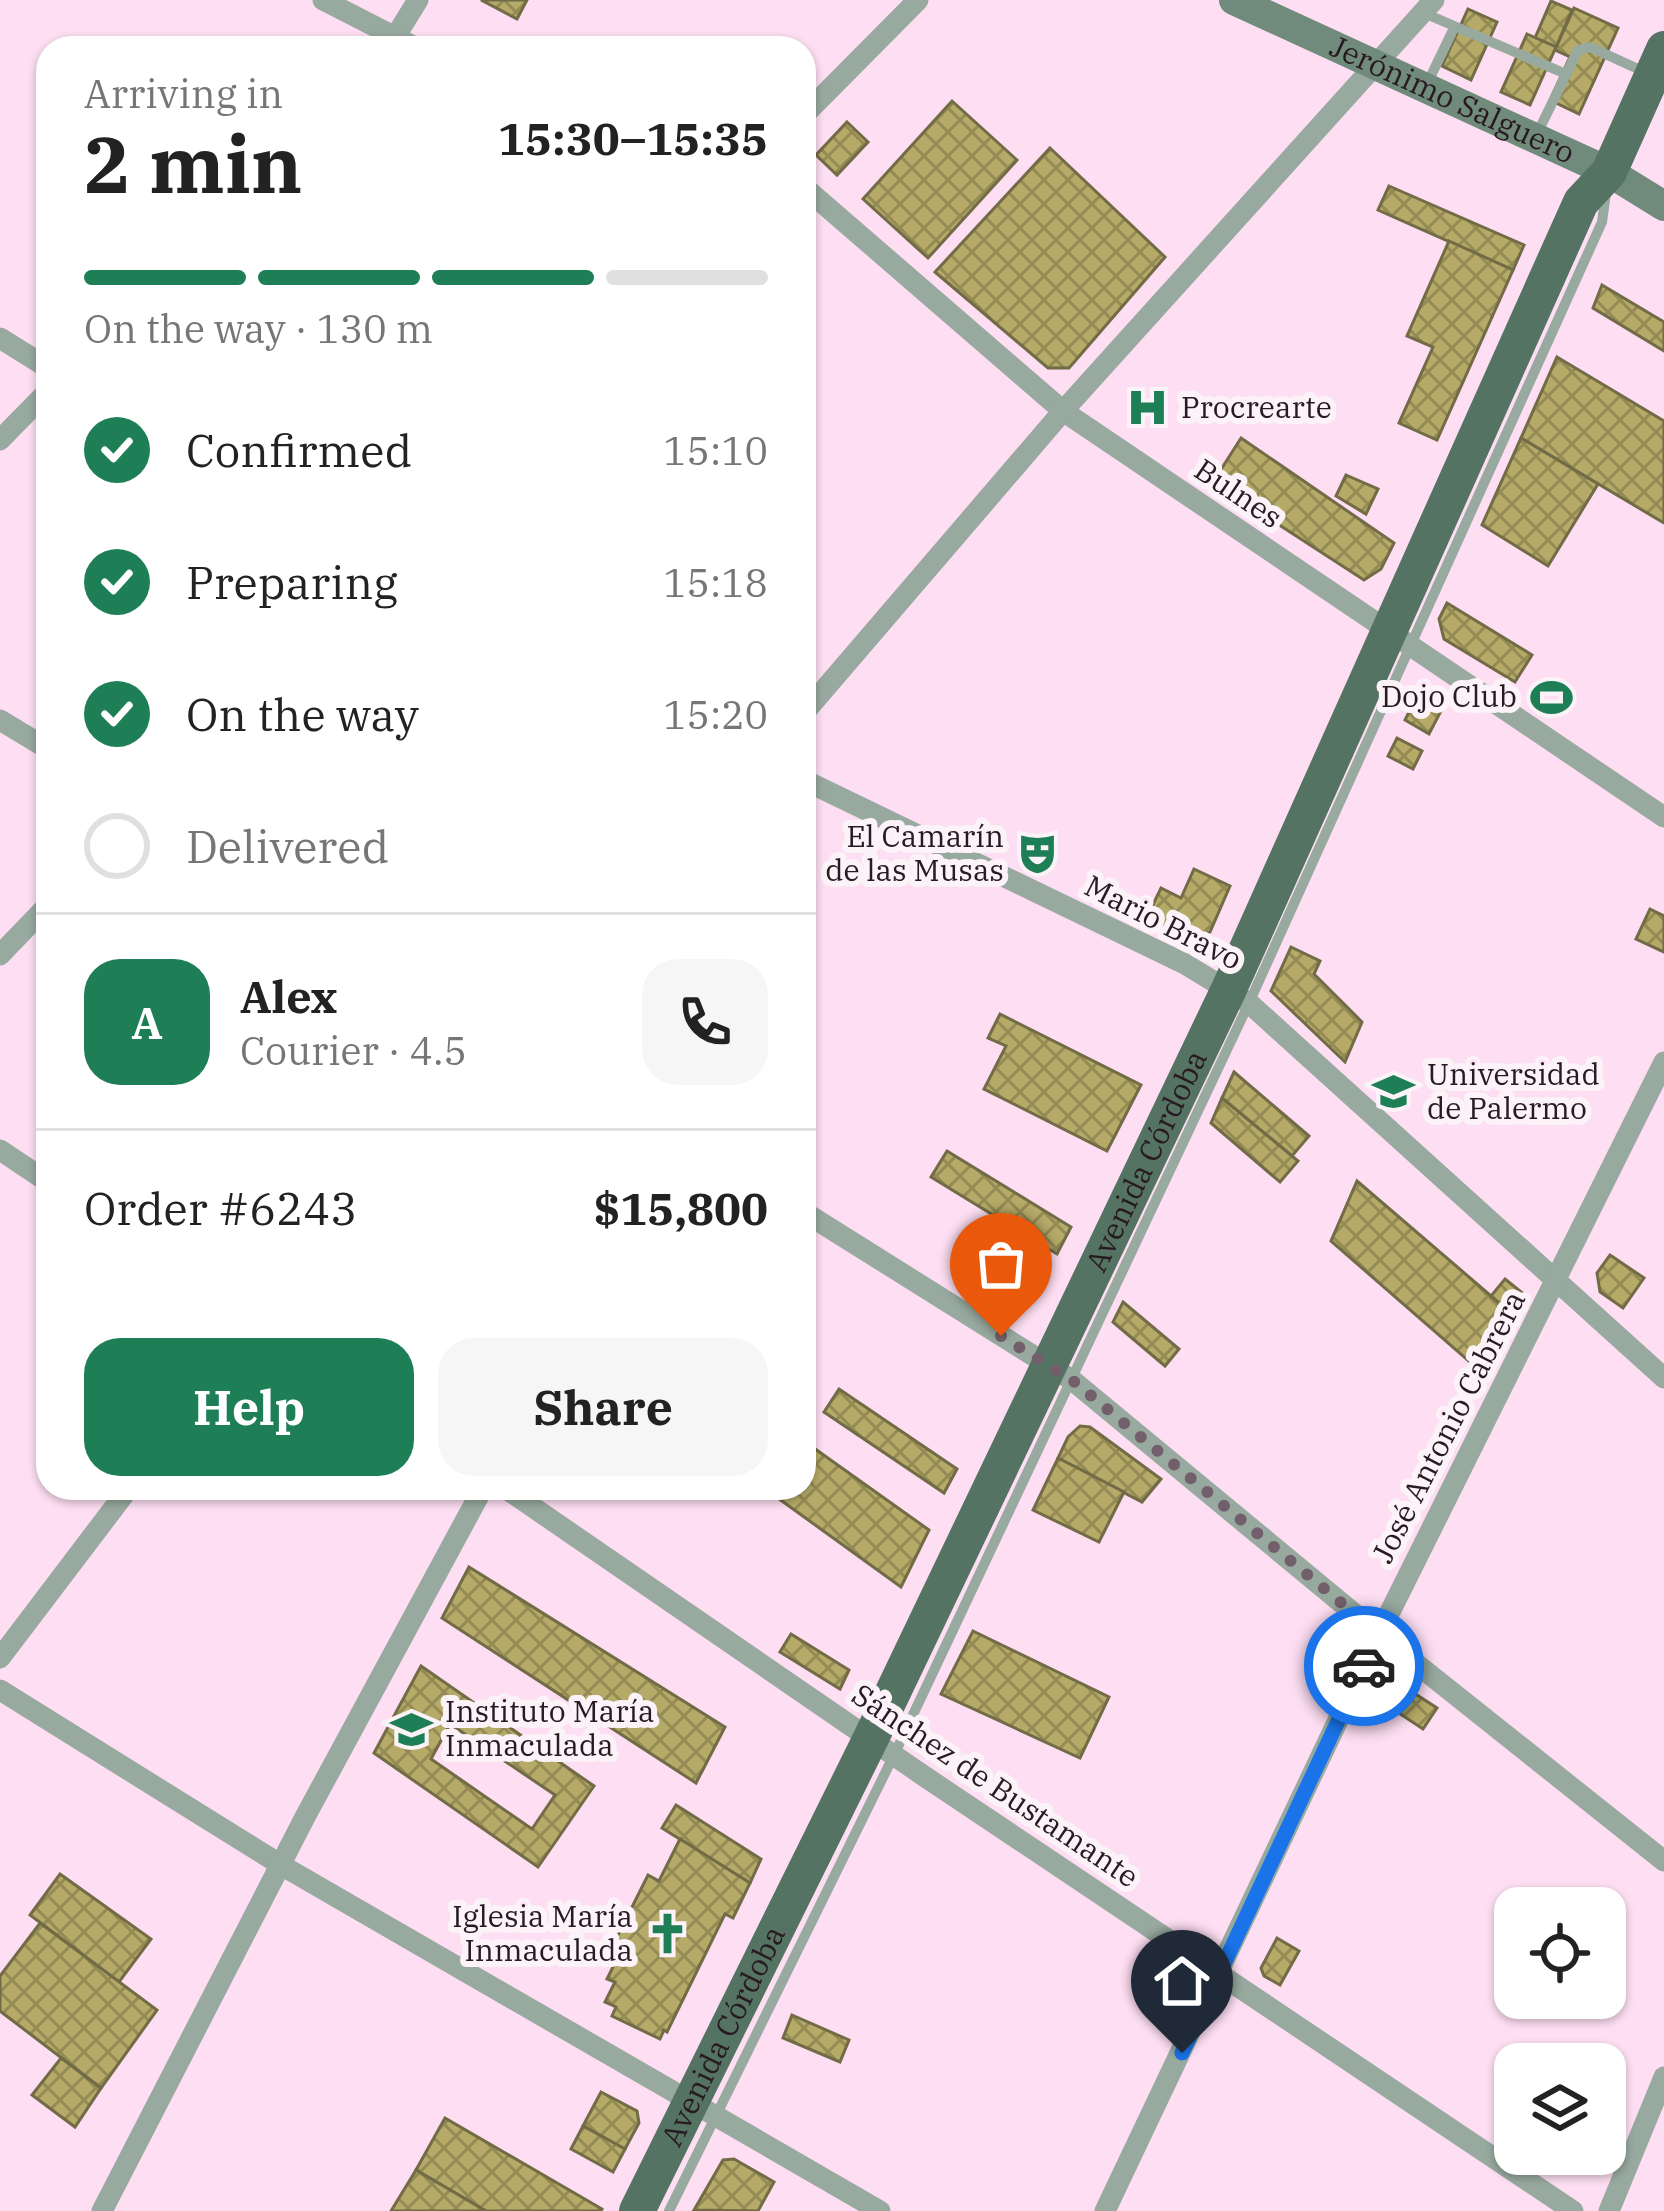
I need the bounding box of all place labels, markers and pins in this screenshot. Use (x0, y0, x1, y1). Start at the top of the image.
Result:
hospital icon: Procrearte (1124, 385, 1170, 431)
place label: Procrearte (1181, 387, 1332, 426)
sports icon: Dojo Club (1528, 674, 1574, 720)
place label: Dojo Club (1381, 676, 1517, 715)
place label: El Camarín de las Musas (825, 816, 1004, 889)
theatre icon: El Camarín de las Musas (1015, 831, 1061, 877)
place label: Universidad de Palermo (1427, 1054, 1600, 1127)
school or university icon: Universidad de Palermo (1370, 1069, 1416, 1115)
pin (950, 1213, 1052, 1336)
place label: Instituto María Inmaculada (445, 1691, 654, 1764)
school or university icon: Instituto María Inmaculada (388, 1706, 434, 1752)
place label: Iglesia María Inmaculada (452, 1896, 633, 1969)
church icon: Iglesia María Inmaculada (644, 1911, 690, 1957)
pin (1131, 1930, 1233, 2053)

